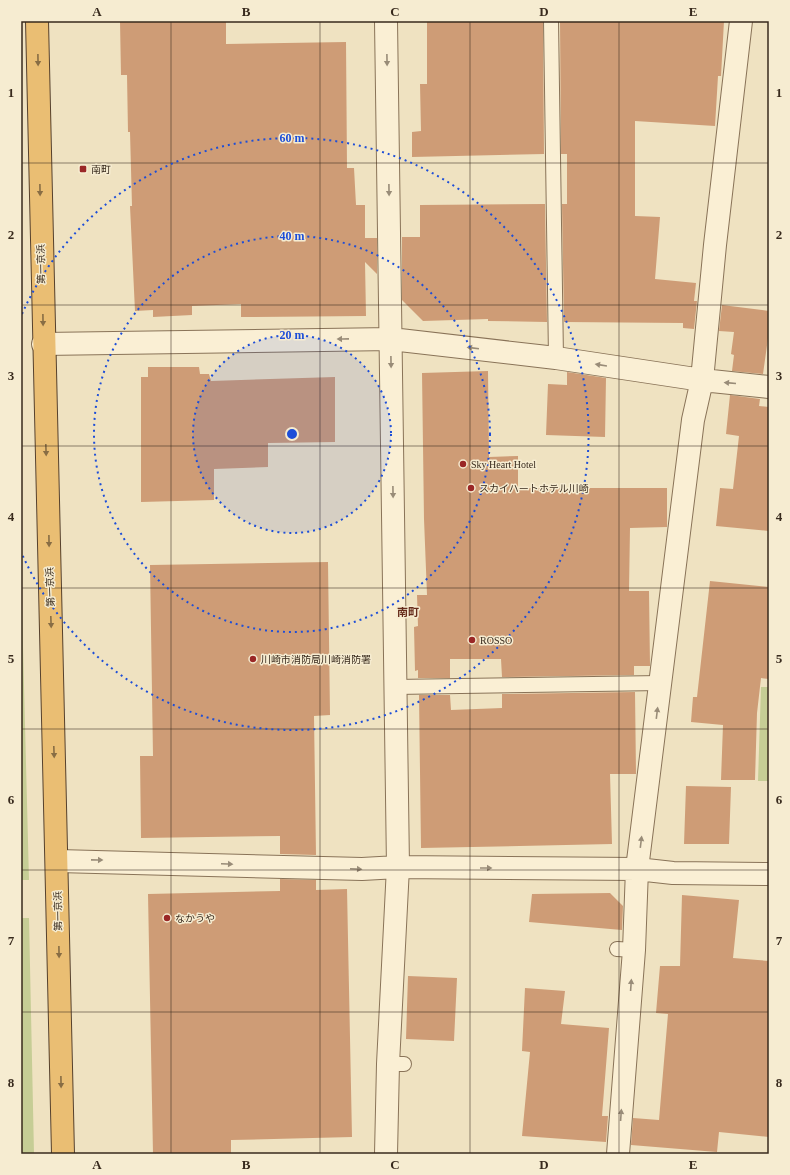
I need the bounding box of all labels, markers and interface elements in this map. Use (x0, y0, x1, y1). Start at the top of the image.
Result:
text: A (92, 4, 102, 19)
text: B (242, 4, 251, 19)
text: C (390, 4, 400, 19)
text: D (539, 4, 549, 19)
text: E (689, 4, 697, 19)
one-way arrow (34, 54, 41, 66)
one-way arrow (383, 54, 390, 66)
text: 1 (8, 85, 14, 100)
text: 1 (776, 85, 782, 100)
text: 60 m (280, 131, 305, 145)
marker: 南町 (78, 164, 88, 174)
place label: 南町 (91, 164, 111, 175)
one-way arrow (37, 184, 43, 197)
one-way arrow (385, 184, 392, 196)
text: 2 (8, 227, 14, 242)
text: 2 (776, 227, 782, 242)
text: 40 m (280, 229, 305, 243)
street label: 第一京浜 (35, 244, 47, 284)
one-way arrow (39, 314, 46, 326)
text: 20 m (280, 328, 305, 342)
one-way arrow (337, 336, 349, 343)
one-way arrow (467, 345, 479, 352)
one-way arrow (388, 356, 394, 369)
one-way arrow (595, 362, 608, 368)
text: 3 (8, 368, 15, 383)
text: 3 (776, 368, 783, 383)
one-way arrow (724, 380, 736, 386)
centre of rings (285, 427, 299, 441)
one-way arrow (43, 444, 49, 457)
marker: Sky Heart Hotel (458, 459, 468, 469)
place label: Sky Heart Hotel (471, 459, 536, 470)
marker: スカイハートホテル川崎 (466, 483, 476, 493)
place label: スカイハートホテル川崎 (479, 483, 589, 494)
one-way arrow (390, 486, 396, 499)
text: 4 (8, 509, 15, 524)
text: 4 (776, 509, 783, 524)
one-way arrow (46, 535, 52, 548)
street label: 第一京浜 (44, 567, 56, 607)
district label: 南町 (397, 606, 419, 618)
one-way arrow (48, 616, 54, 629)
marker: ROSSO (467, 635, 477, 645)
place label: ROSSO (480, 635, 512, 646)
text: 5 (8, 651, 15, 666)
text: 5 (776, 651, 783, 666)
marker: 川崎市消防局川崎消防署 (248, 654, 258, 664)
place label: 川崎市消防局川崎消防署 (261, 654, 371, 665)
one-way arrow (654, 707, 660, 719)
one-way arrow (51, 746, 58, 758)
text: 6 (8, 792, 15, 807)
text: 6 (776, 792, 783, 807)
one-way arrow (637, 836, 644, 848)
one-way arrow (91, 857, 103, 864)
one-way arrow (221, 861, 233, 868)
one-way arrow (480, 864, 492, 871)
one-way arrow (350, 865, 363, 872)
street label: 第一京浜 (52, 891, 64, 931)
marker: なかうや (162, 913, 172, 923)
place label: なかうや (175, 913, 215, 924)
text: 7 (8, 933, 15, 948)
text: 7 (776, 933, 783, 948)
one-way arrow (56, 946, 62, 959)
one-way arrow (627, 979, 634, 992)
text: 8 (8, 1075, 15, 1090)
text: 8 (776, 1075, 783, 1090)
one-way arrow (58, 1076, 64, 1089)
one-way arrow (617, 1109, 624, 1121)
text: A (92, 1157, 102, 1172)
text: B (242, 1157, 251, 1172)
text: C (390, 1157, 400, 1172)
text: D (539, 1157, 549, 1172)
text: E (689, 1157, 697, 1172)

